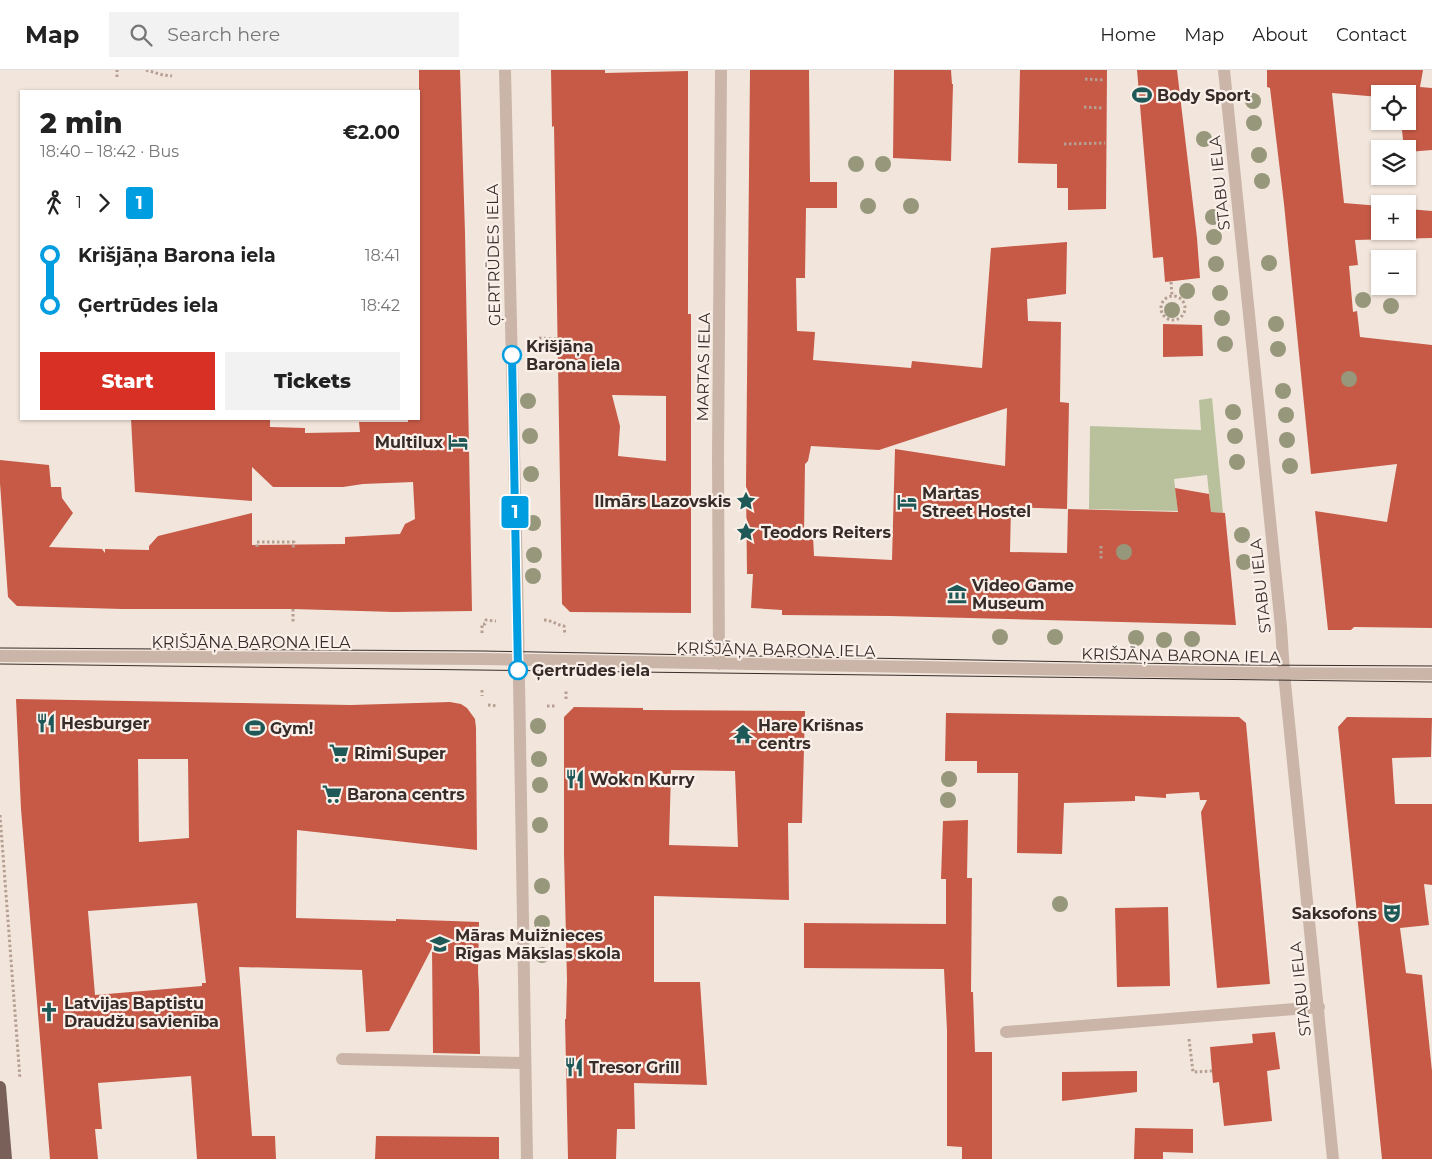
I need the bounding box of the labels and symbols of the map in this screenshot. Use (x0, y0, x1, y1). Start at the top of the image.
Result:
sports icon: Body Sport (1131, 84, 1153, 106)
place label: Body Sport (1157, 86, 1251, 105)
street label: STABU IELA (1205, 134, 1234, 231)
street label: ĢERTRŪDES IELA (483, 183, 505, 326)
street label: MARTAS IELA (693, 312, 714, 422)
place label: Krišjāņa Barona iela (526, 337, 620, 374)
marker: Krišjāņa Barona iela (502, 345, 522, 365)
hotel icon: Multilux (447, 431, 469, 453)
place label: Multilux (375, 433, 443, 452)
place label: Martas Street Hostel (922, 484, 1031, 521)
place icon: Ilmārs Lazovskis (735, 490, 757, 512)
hotel icon: Martas Street Hostel (896, 491, 918, 513)
place label: Ilmārs Lazovskis (594, 492, 731, 511)
line badge: 1 (499, 496, 531, 528)
place icon: Teodors Reiters (735, 521, 757, 543)
place label: Teodors Reiters (761, 523, 891, 542)
street label: STABU IELA (1246, 537, 1275, 634)
place label: Video Game Museum (971, 576, 1074, 613)
museum icon: Video Game Museum (946, 583, 968, 605)
street label: KRIŠJĀŅA BARONA IELA (151, 633, 351, 653)
street label: KRIŠJĀŅA BARONA IELA (676, 638, 876, 662)
street label: KRIŠJĀŅA BARONA IELA (1081, 644, 1281, 668)
marker: Ģertrūdes iela (508, 660, 528, 680)
place label: Ģertrūdes iela (532, 661, 650, 681)
restaurant icon: Hesburger (35, 712, 57, 734)
place label: Hesburger (61, 714, 150, 733)
place label: Hare Krišnas centrs (758, 716, 864, 753)
sports icon: Gym! (244, 717, 266, 739)
place label: Gym! (270, 719, 313, 738)
temple icon: Hare Krišnas centrs (732, 723, 754, 745)
supermarket icon: Rimi Super (328, 742, 350, 764)
place label: Rimi Super (354, 744, 446, 763)
restaurant icon: Wok n Kurry (564, 768, 586, 790)
place label: Wok n Kurry (590, 770, 695, 789)
supermarket icon: Barona centrs (321, 783, 343, 805)
place label: Barona centrs (347, 785, 465, 804)
theatre icon: Saksofons (1381, 902, 1403, 924)
place label: Saksofons (1292, 904, 1377, 923)
place label: Māras Muižnieces Rīgas Mākslas skola (455, 926, 621, 963)
school or university icon: Māras Muižnieces Rīgas Mākslas skola (429, 933, 451, 955)
street label: STABU IELA (1286, 940, 1315, 1037)
place label: Latvijas Baptistu Draudžu savienība (64, 994, 219, 1031)
church icon: Latvijas Baptistu Draudžu savienība (38, 1001, 60, 1023)
restaurant icon: Tresor Grill (563, 1056, 585, 1078)
place label: Tresor Grill (589, 1058, 680, 1077)

